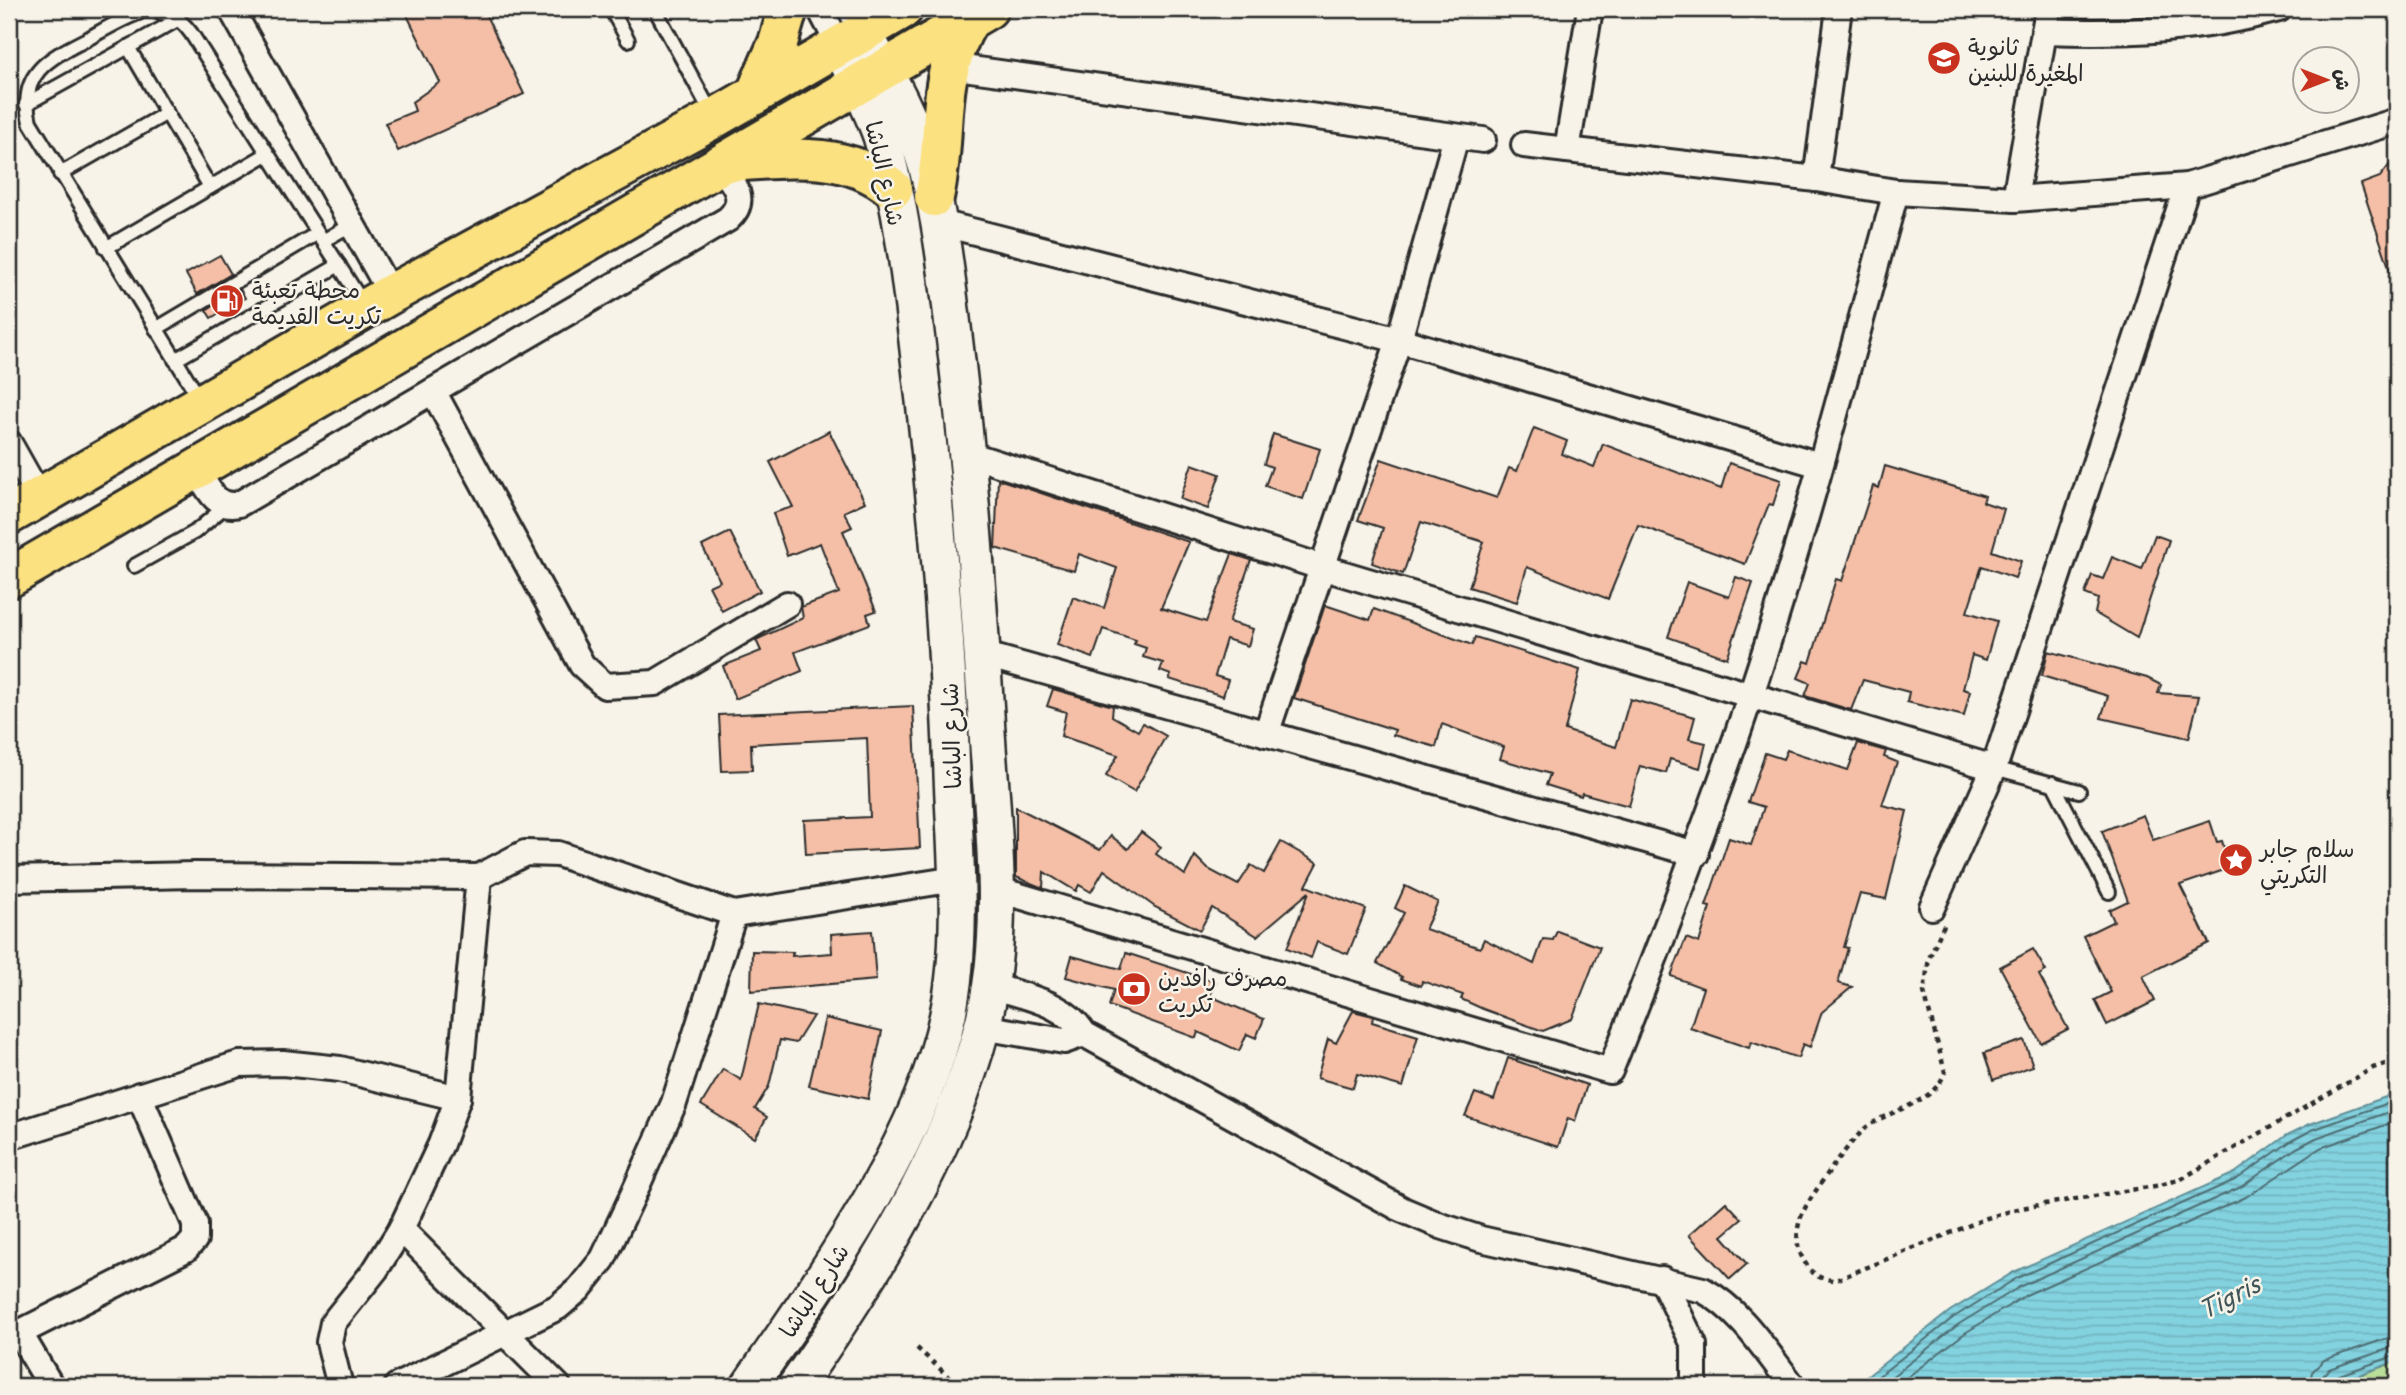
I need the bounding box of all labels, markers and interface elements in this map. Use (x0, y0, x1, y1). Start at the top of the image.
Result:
place label: ثانوية المغيرة للبنين (1968, 28, 2084, 89)
school or university icon: ثانوية المغيرة للبنين (1925, 39, 1963, 77)
north arrow (2290, 46, 2360, 116)
text: ش (2330, 70, 2358, 91)
street label: شارع الباشا (857, 117, 915, 229)
place label: محطة تعبئة تكريت القديمة (252, 271, 381, 332)
fuel station icon: محطة تعبئة تكريت القديمة (208, 282, 246, 320)
street label: شارع الباشا (931, 682, 969, 790)
place label: سلام جابر التكريتي (2258, 830, 2354, 896)
place icon: سلام جابر التكريتي (2217, 841, 2255, 879)
place label: مصرف رافدين تكريت (1158, 959, 1288, 1020)
bank icon: مصرف رافدين تكريت (1115, 970, 1153, 1008)
street label: شارع الباشا (769, 1236, 857, 1344)
water label: Tigris (2192, 1264, 2268, 1327)

